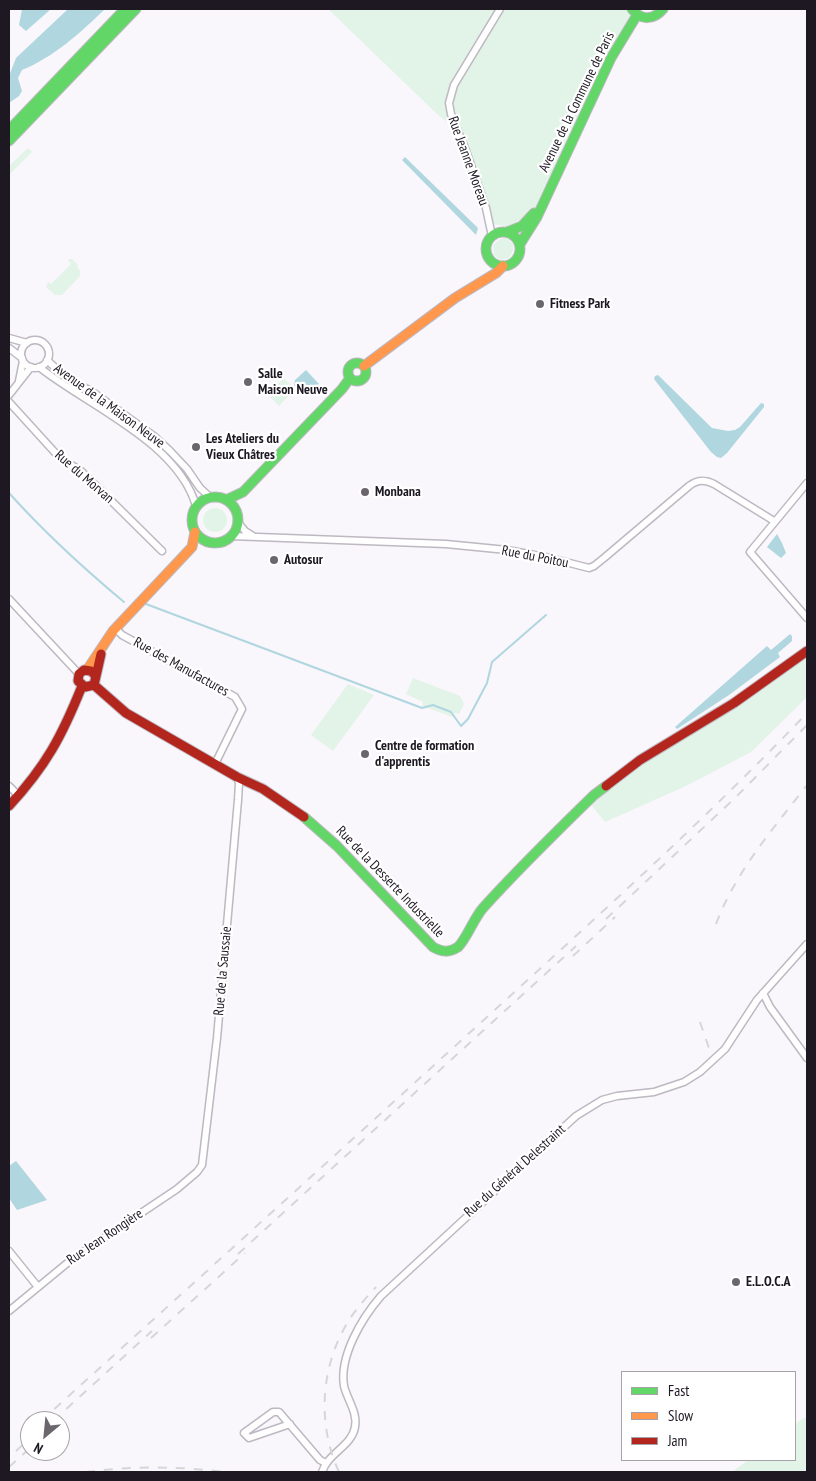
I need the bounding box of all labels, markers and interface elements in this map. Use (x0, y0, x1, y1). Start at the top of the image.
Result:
street label: Avenue de la Commune de Paris (536, 29, 618, 175)
street label: Rue Jeanne Moreau (444, 114, 492, 208)
place label: Fitness Park (550, 296, 610, 312)
marker: Fitness Park (534, 298, 546, 310)
street label: Avenue de la Maison Neuve (50, 360, 168, 452)
place label: Salle Maison Neuve (258, 366, 328, 398)
marker: Salle Maison Neuve (242, 376, 254, 388)
place label: Les Ateliers du Vieux Châtres (206, 431, 279, 464)
marker: Les Ateliers du Vieux Châtres (190, 441, 202, 453)
street label: Rue du Morvan (51, 447, 117, 507)
place label: Monbana (375, 484, 421, 500)
marker: Monbana (359, 486, 371, 498)
street label: Rue du Poitou (500, 542, 570, 572)
place label: Autosur (284, 552, 323, 568)
marker: Autosur (268, 554, 280, 566)
street label: Rue des Manufactures (130, 634, 232, 700)
place label: Centre de formation d'apprentis (375, 738, 474, 770)
marker: Centre de formation d'apprentis (359, 748, 371, 760)
street label: Rue de la Desserte Industrielle (332, 823, 448, 941)
street label: Rue de la Saussaie (211, 926, 235, 1016)
street label: Rue du Général Delestraint (461, 1121, 569, 1221)
street label: Rue Jean Rongière (64, 1205, 146, 1269)
place label: E.L.O.C.A (746, 1274, 791, 1290)
marker: E.L.O.C.A (730, 1276, 742, 1288)
legend (621, 1371, 796, 1461)
text: Fast (668, 1381, 689, 1400)
text: Slow (668, 1406, 693, 1425)
north arrow (20, 1411, 70, 1461)
text: Jam (668, 1431, 687, 1450)
text: N (31, 1439, 46, 1458)

